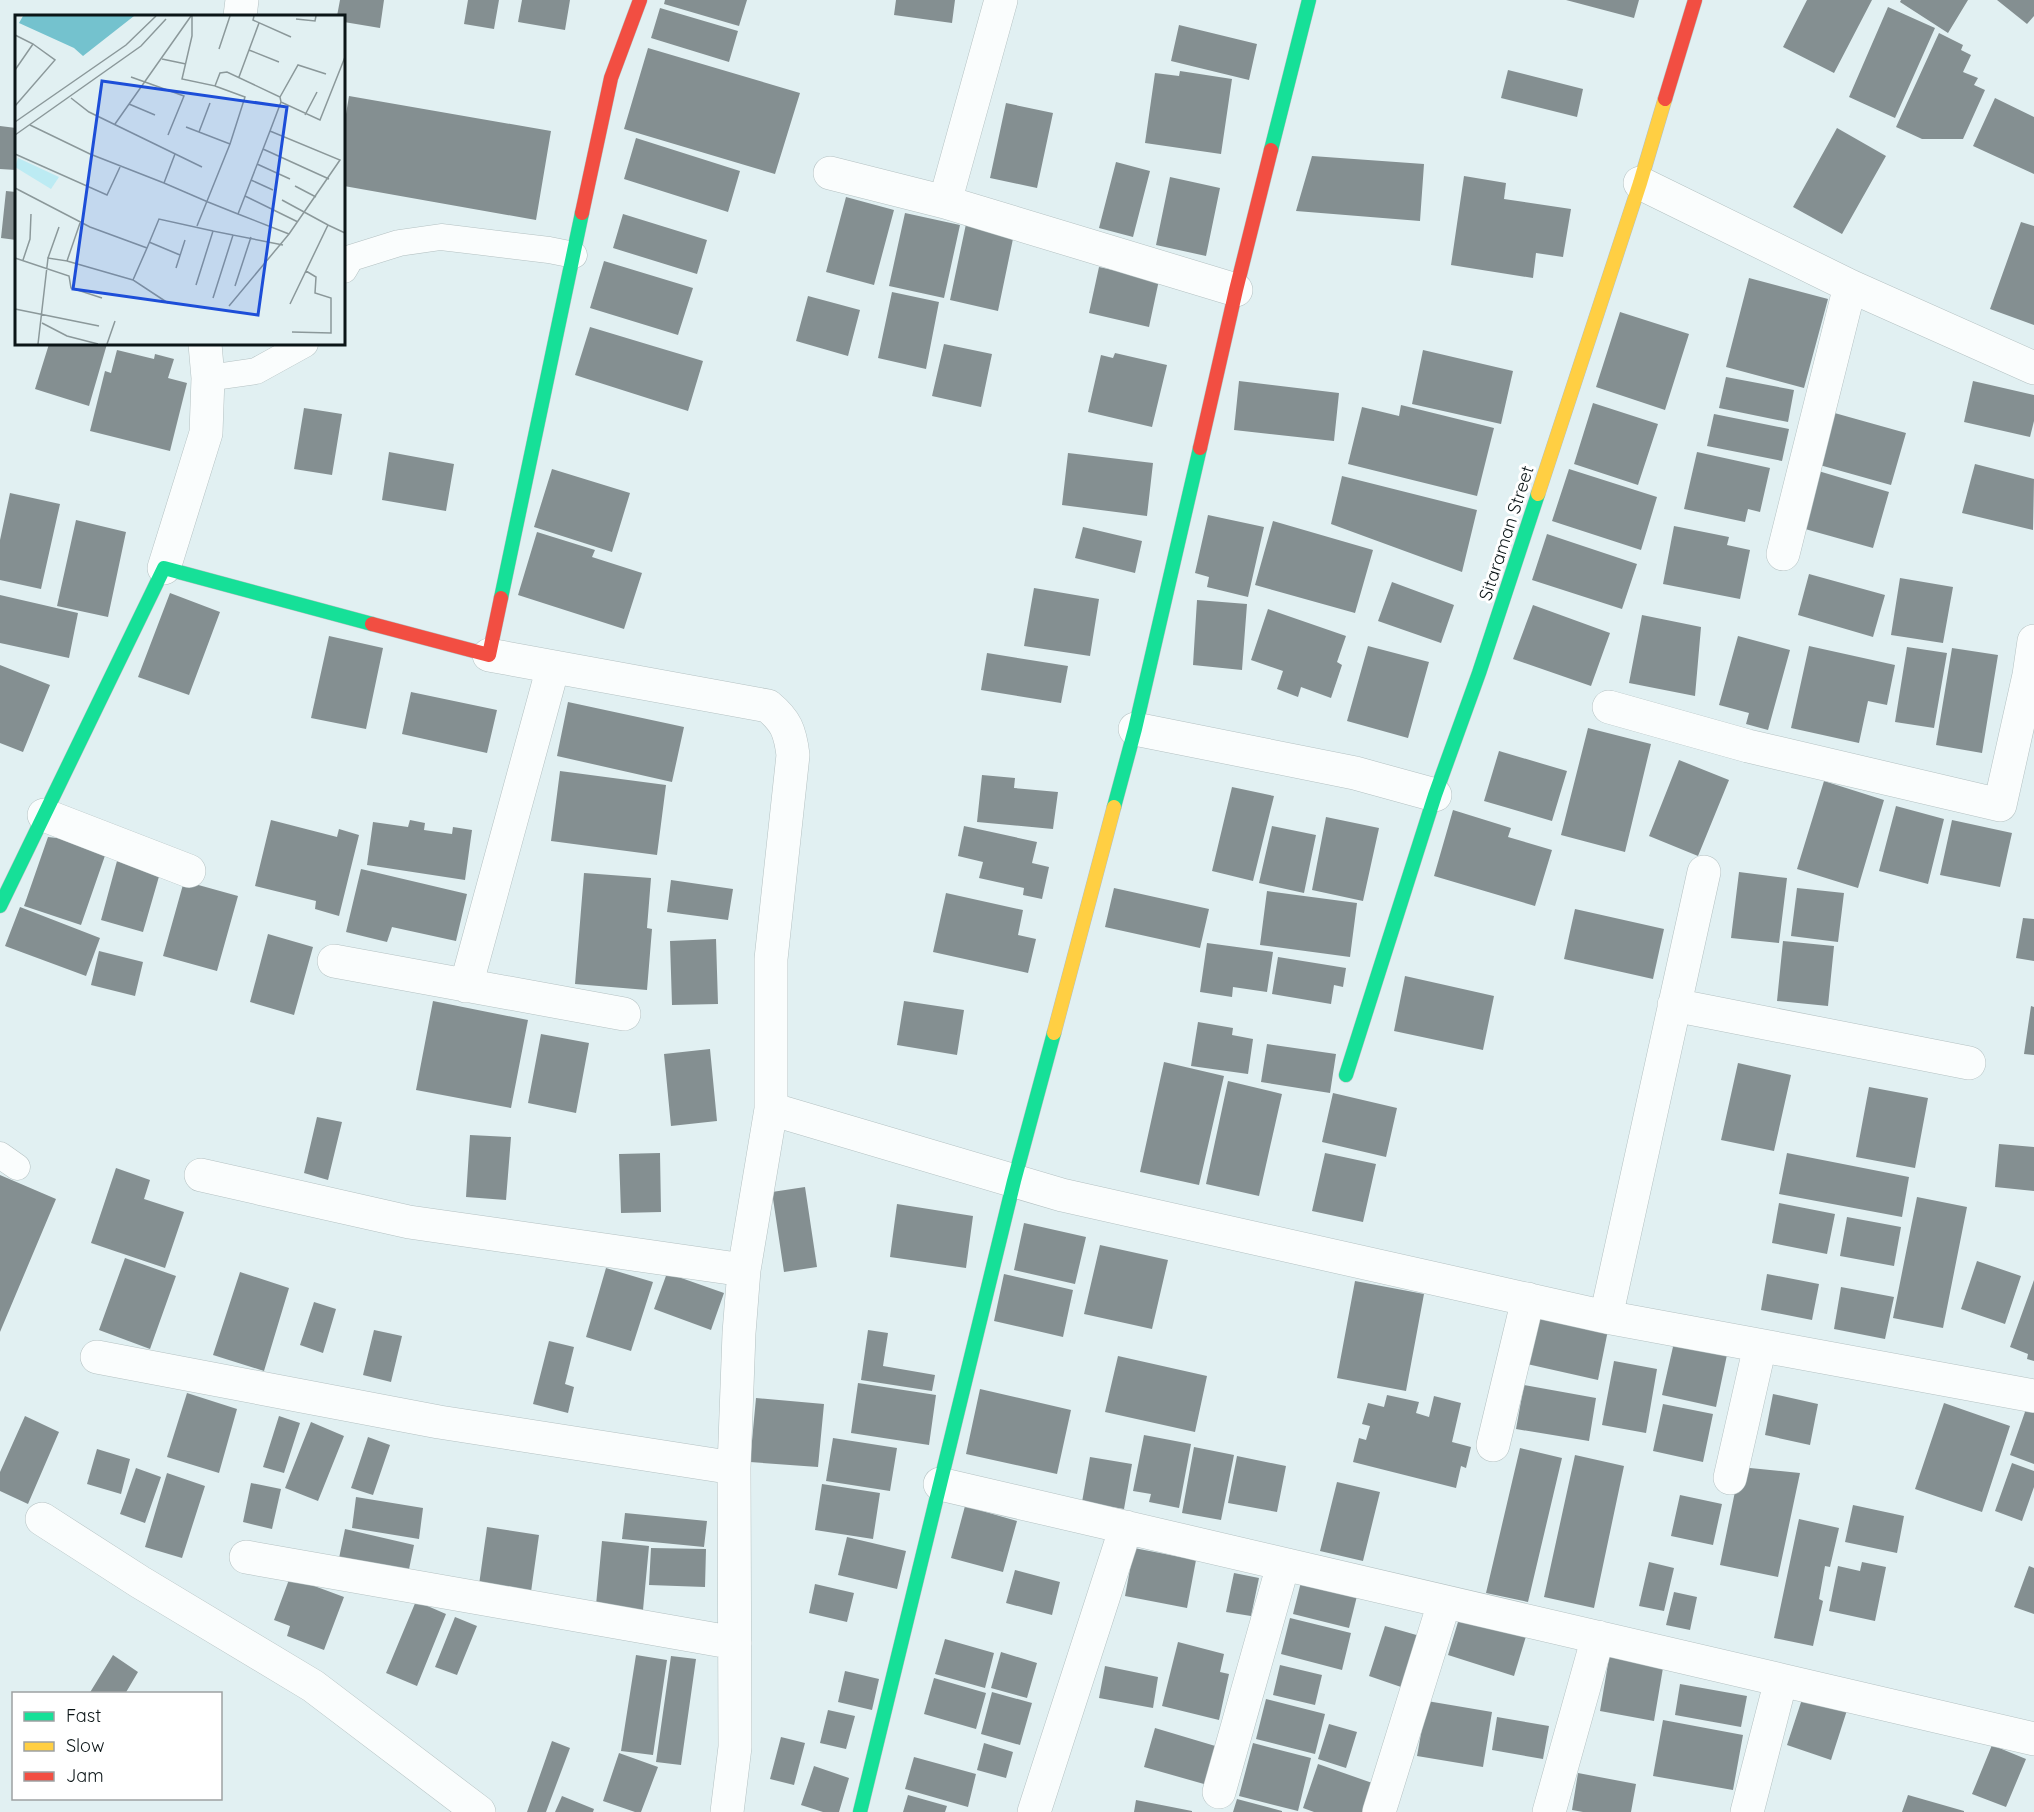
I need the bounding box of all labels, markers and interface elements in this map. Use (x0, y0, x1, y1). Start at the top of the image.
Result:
inset map (15, 15, 345, 345)
street label: Sitaraman Street (1473, 463, 1539, 603)
legend (12, 1692, 222, 1800)
text: Fast (66, 1704, 101, 1727)
text: Slow (66, 1734, 104, 1757)
text: Jam (66, 1764, 104, 1787)

